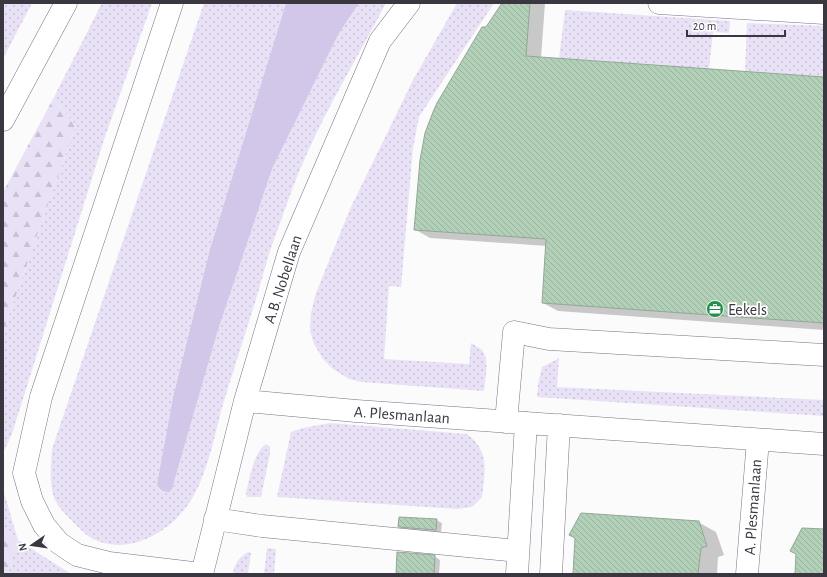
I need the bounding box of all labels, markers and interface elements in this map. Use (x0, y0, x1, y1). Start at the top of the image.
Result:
scale bar (687, 12, 785, 38)
text: 20 m (693, 20, 716, 32)
street label: A.B. Nobellaan (261, 233, 305, 326)
office icon: Eekels (705, 299, 725, 319)
place label: Eekels (728, 302, 767, 318)
street label: A. Plesmanlaan (353, 404, 450, 426)
street label: A. Plesmanlaan (742, 459, 764, 556)
north arrow (12, 525, 52, 565)
text: N (17, 542, 29, 552)

